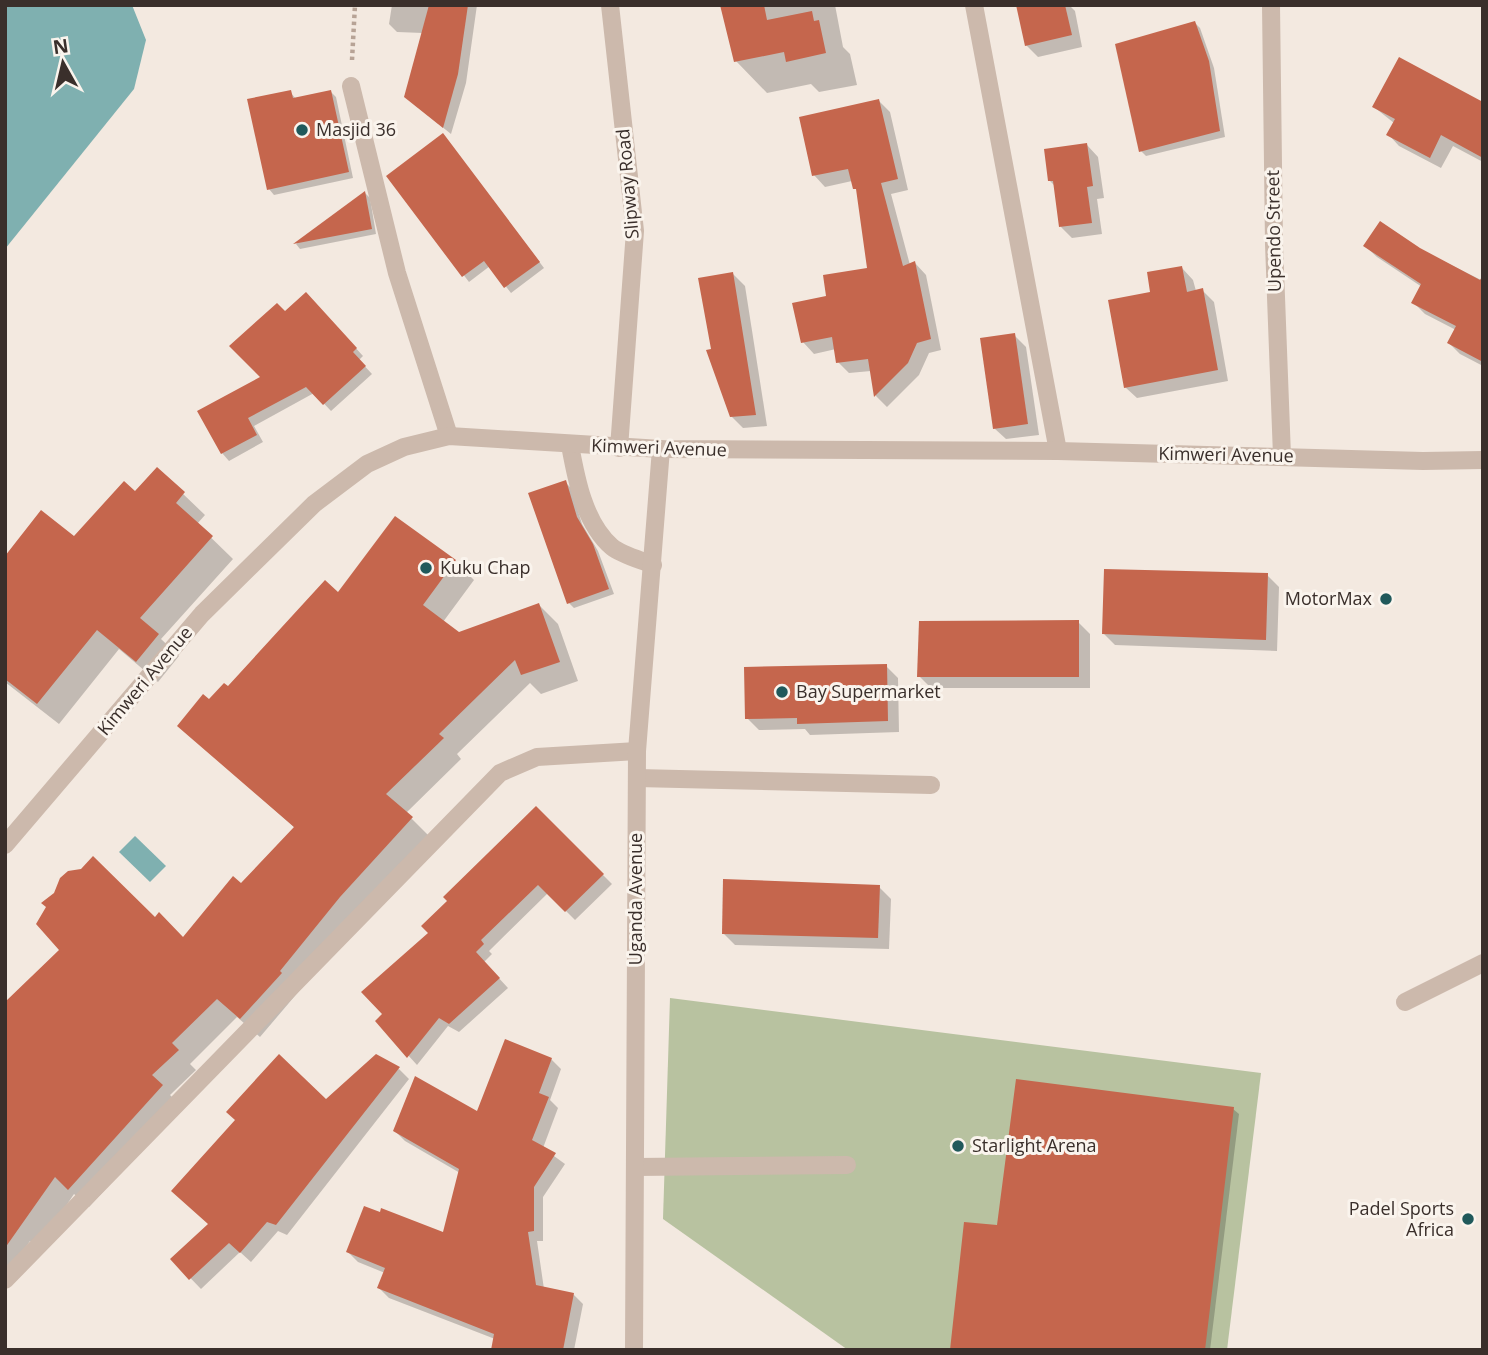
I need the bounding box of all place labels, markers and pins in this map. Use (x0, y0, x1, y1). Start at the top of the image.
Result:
place label: Masjid 36 (316, 117, 396, 141)
marker: Masjid 36 (294, 122, 310, 138)
place label: Kuku Chap (440, 555, 531, 579)
marker: Kuku Chap (418, 560, 434, 576)
place label: MotorMax (1285, 586, 1373, 610)
marker: MotorMax (1378, 591, 1394, 607)
place label: Bay Supermarket (796, 679, 941, 703)
marker: Bay Supermarket (774, 684, 790, 700)
place label: Starlight Arena (972, 1133, 1097, 1157)
marker: Starlight Arena (950, 1138, 966, 1154)
place label: Padel Sports Africa (1349, 1196, 1454, 1241)
marker: Padel Sports Africa (1460, 1211, 1476, 1227)

